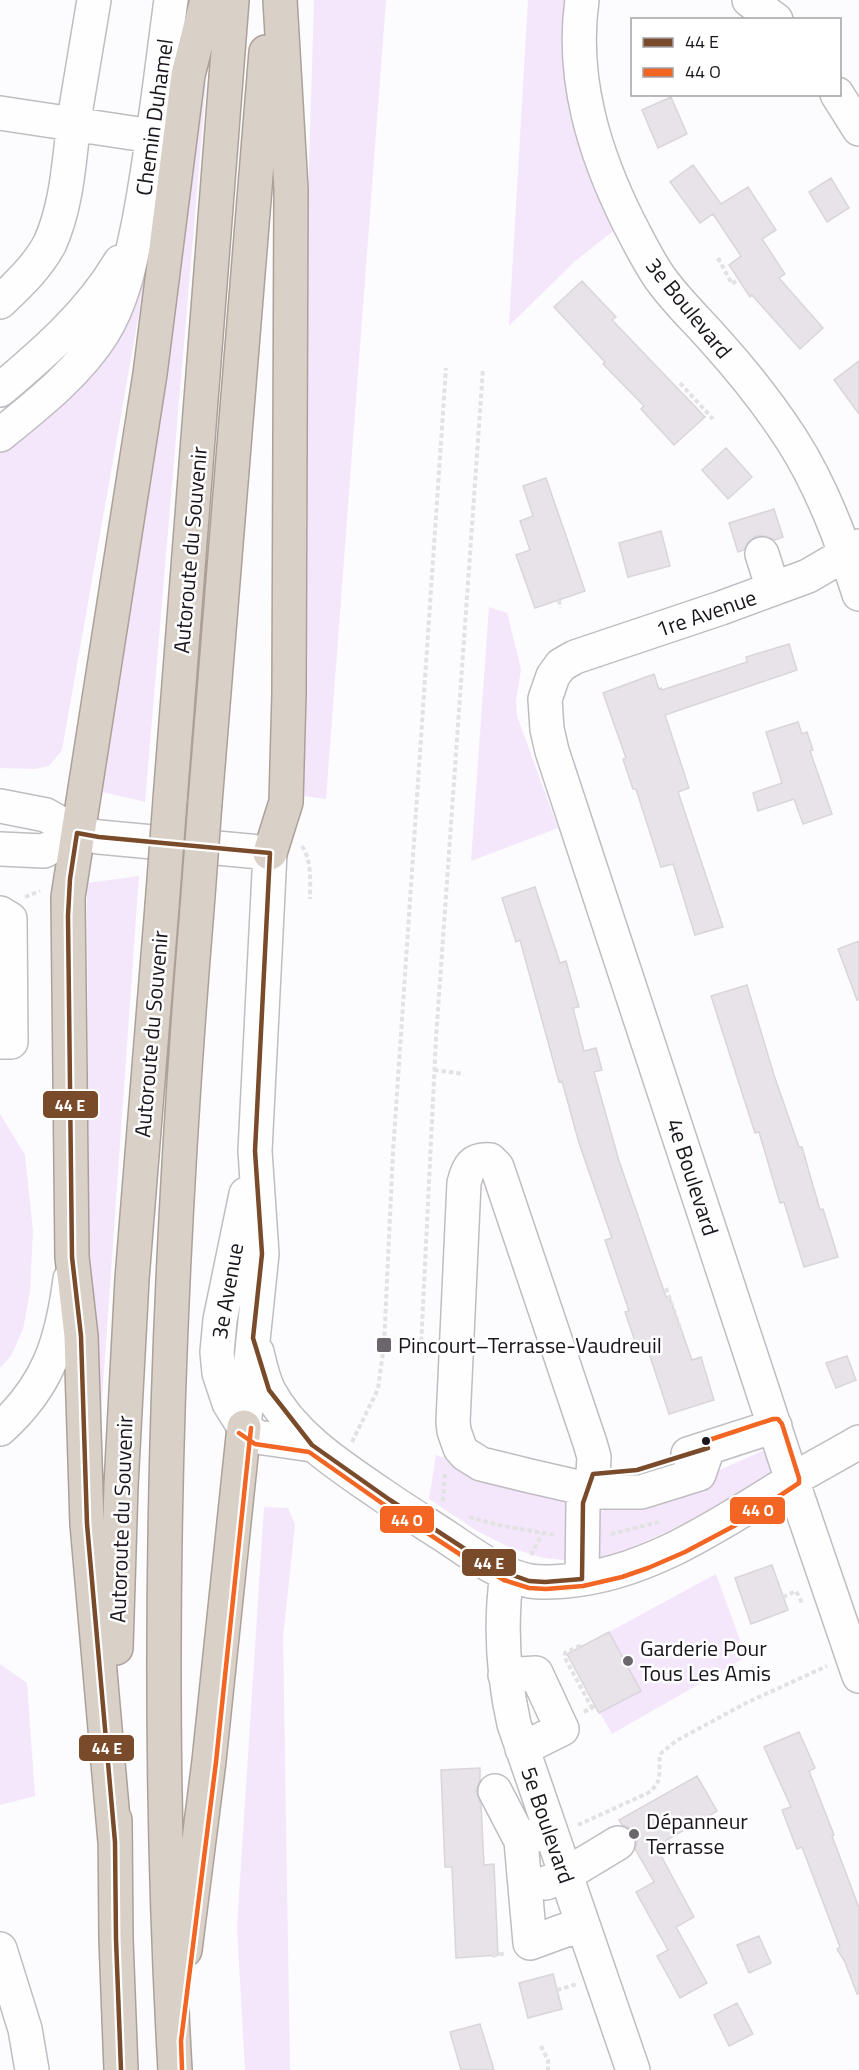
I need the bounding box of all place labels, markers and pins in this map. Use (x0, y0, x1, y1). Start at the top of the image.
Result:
place label: Pincourt–Terrasse-Vaudreuil (398, 1328, 662, 1362)
marker: Pincourt–Terrasse-Vaudreuil (375, 1336, 393, 1354)
unlabelled marker (700, 1435, 712, 1447)
place label: Garderie Pour Tous Les Amis (640, 1631, 771, 1690)
marker: Garderie Pour Tous Les Amis (621, 1654, 635, 1668)
place label: Dépanneur Terrasse (646, 1804, 748, 1863)
marker: Dépanneur Terrasse (627, 1827, 641, 1841)

